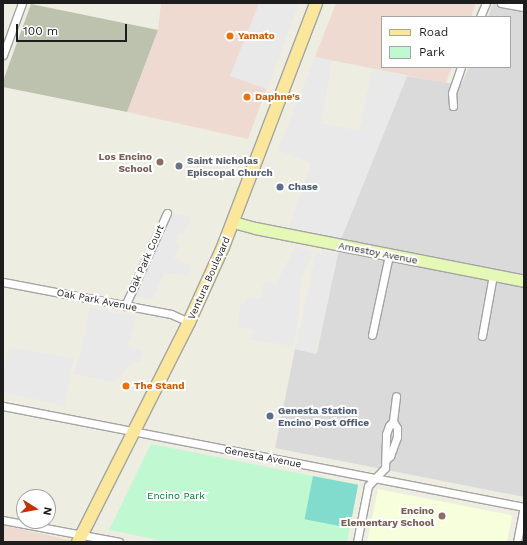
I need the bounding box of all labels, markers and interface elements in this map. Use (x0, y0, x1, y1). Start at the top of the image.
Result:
scale bar (18, 16, 129, 42)
legend (381, 16, 511, 68)
text: 100 m (23, 24, 58, 38)
text: Road (419, 25, 448, 39)
place label: Yamato (238, 30, 275, 42)
marker: Yamato (225, 31, 235, 41)
text: Park (419, 45, 445, 59)
place label: Daphne's (255, 91, 300, 103)
marker: Daphne's (242, 92, 252, 102)
place label: Los Encino School (99, 150, 152, 174)
place label: Saint Nicholas Episcopal Church (187, 154, 273, 178)
marker: Los Encino School (155, 157, 165, 167)
marker: Saint Nicholas Episcopal Church (174, 161, 184, 171)
place label: Chase (288, 181, 318, 193)
marker: Chase (275, 182, 285, 192)
street label: Oak Park Court (125, 223, 167, 295)
street label: Ventura Boulevard (185, 235, 233, 321)
street label: Amestoy Avenue (337, 239, 419, 267)
street label: Oak Park Avenue (55, 286, 139, 314)
place label: The Stand (134, 380, 184, 392)
marker: The Stand (121, 381, 131, 391)
place label: Genesta Station Encino Post Office (278, 404, 369, 428)
marker: Genesta Station Encino Post Office (265, 411, 275, 421)
street label: Genesta Avenue (223, 444, 303, 470)
north arrow (16, 489, 56, 529)
park label: Encino Park (147, 490, 205, 502)
place label: Encino Elementary School (341, 504, 434, 528)
text: N (40, 506, 54, 516)
marker: Encino Elementary School (437, 511, 447, 521)

